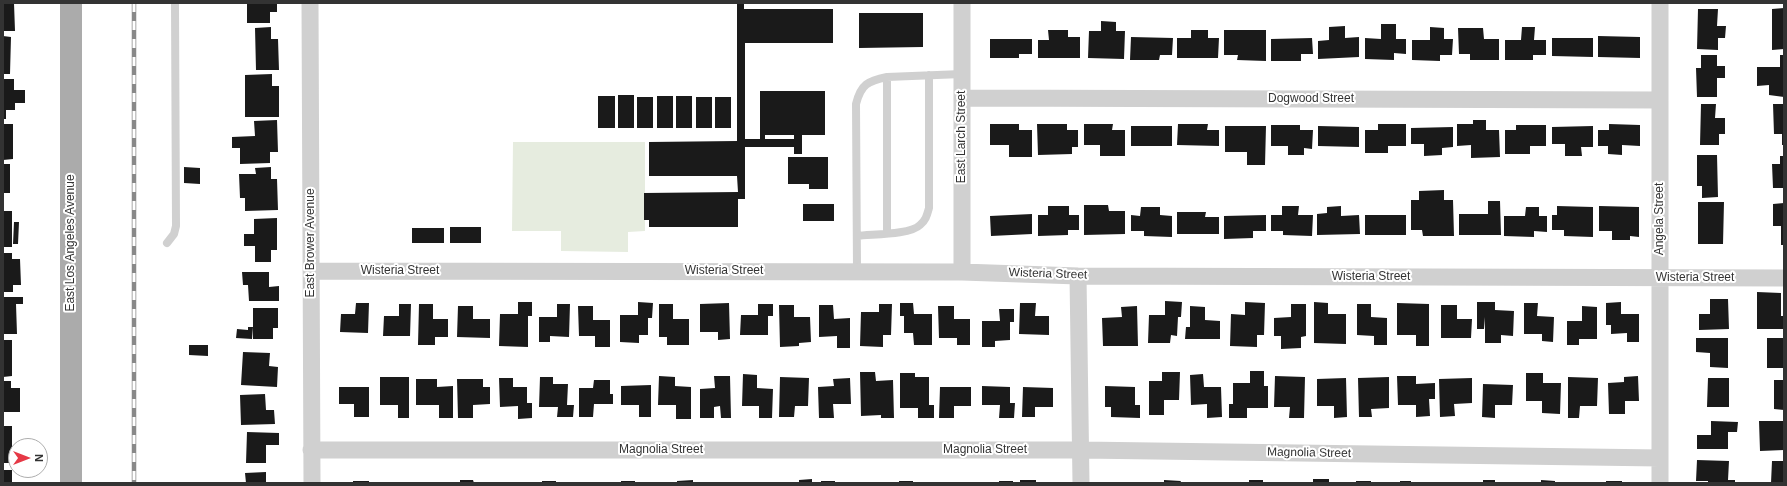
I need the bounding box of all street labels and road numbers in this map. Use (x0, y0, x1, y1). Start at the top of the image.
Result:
street label: East Larch Street (955, 91, 969, 183)
street label: Dogwood Street (1268, 92, 1354, 106)
street label: East Los Angeles Avenue (64, 174, 78, 312)
street label: Angela Street (1653, 183, 1667, 255)
street label: East Brower Avenue (304, 188, 318, 298)
street label: Wisteria Street (361, 264, 439, 278)
street label: Wisteria Street (685, 264, 763, 278)
street label: Wisteria Street (1008, 265, 1088, 283)
street label: Wisteria Street (1332, 270, 1410, 284)
street label: Wisteria Street (1656, 271, 1734, 285)
street label: Magnolia Street (619, 443, 703, 457)
street label: Magnolia Street (943, 443, 1027, 457)
street label: Magnolia Street (1267, 445, 1351, 461)

